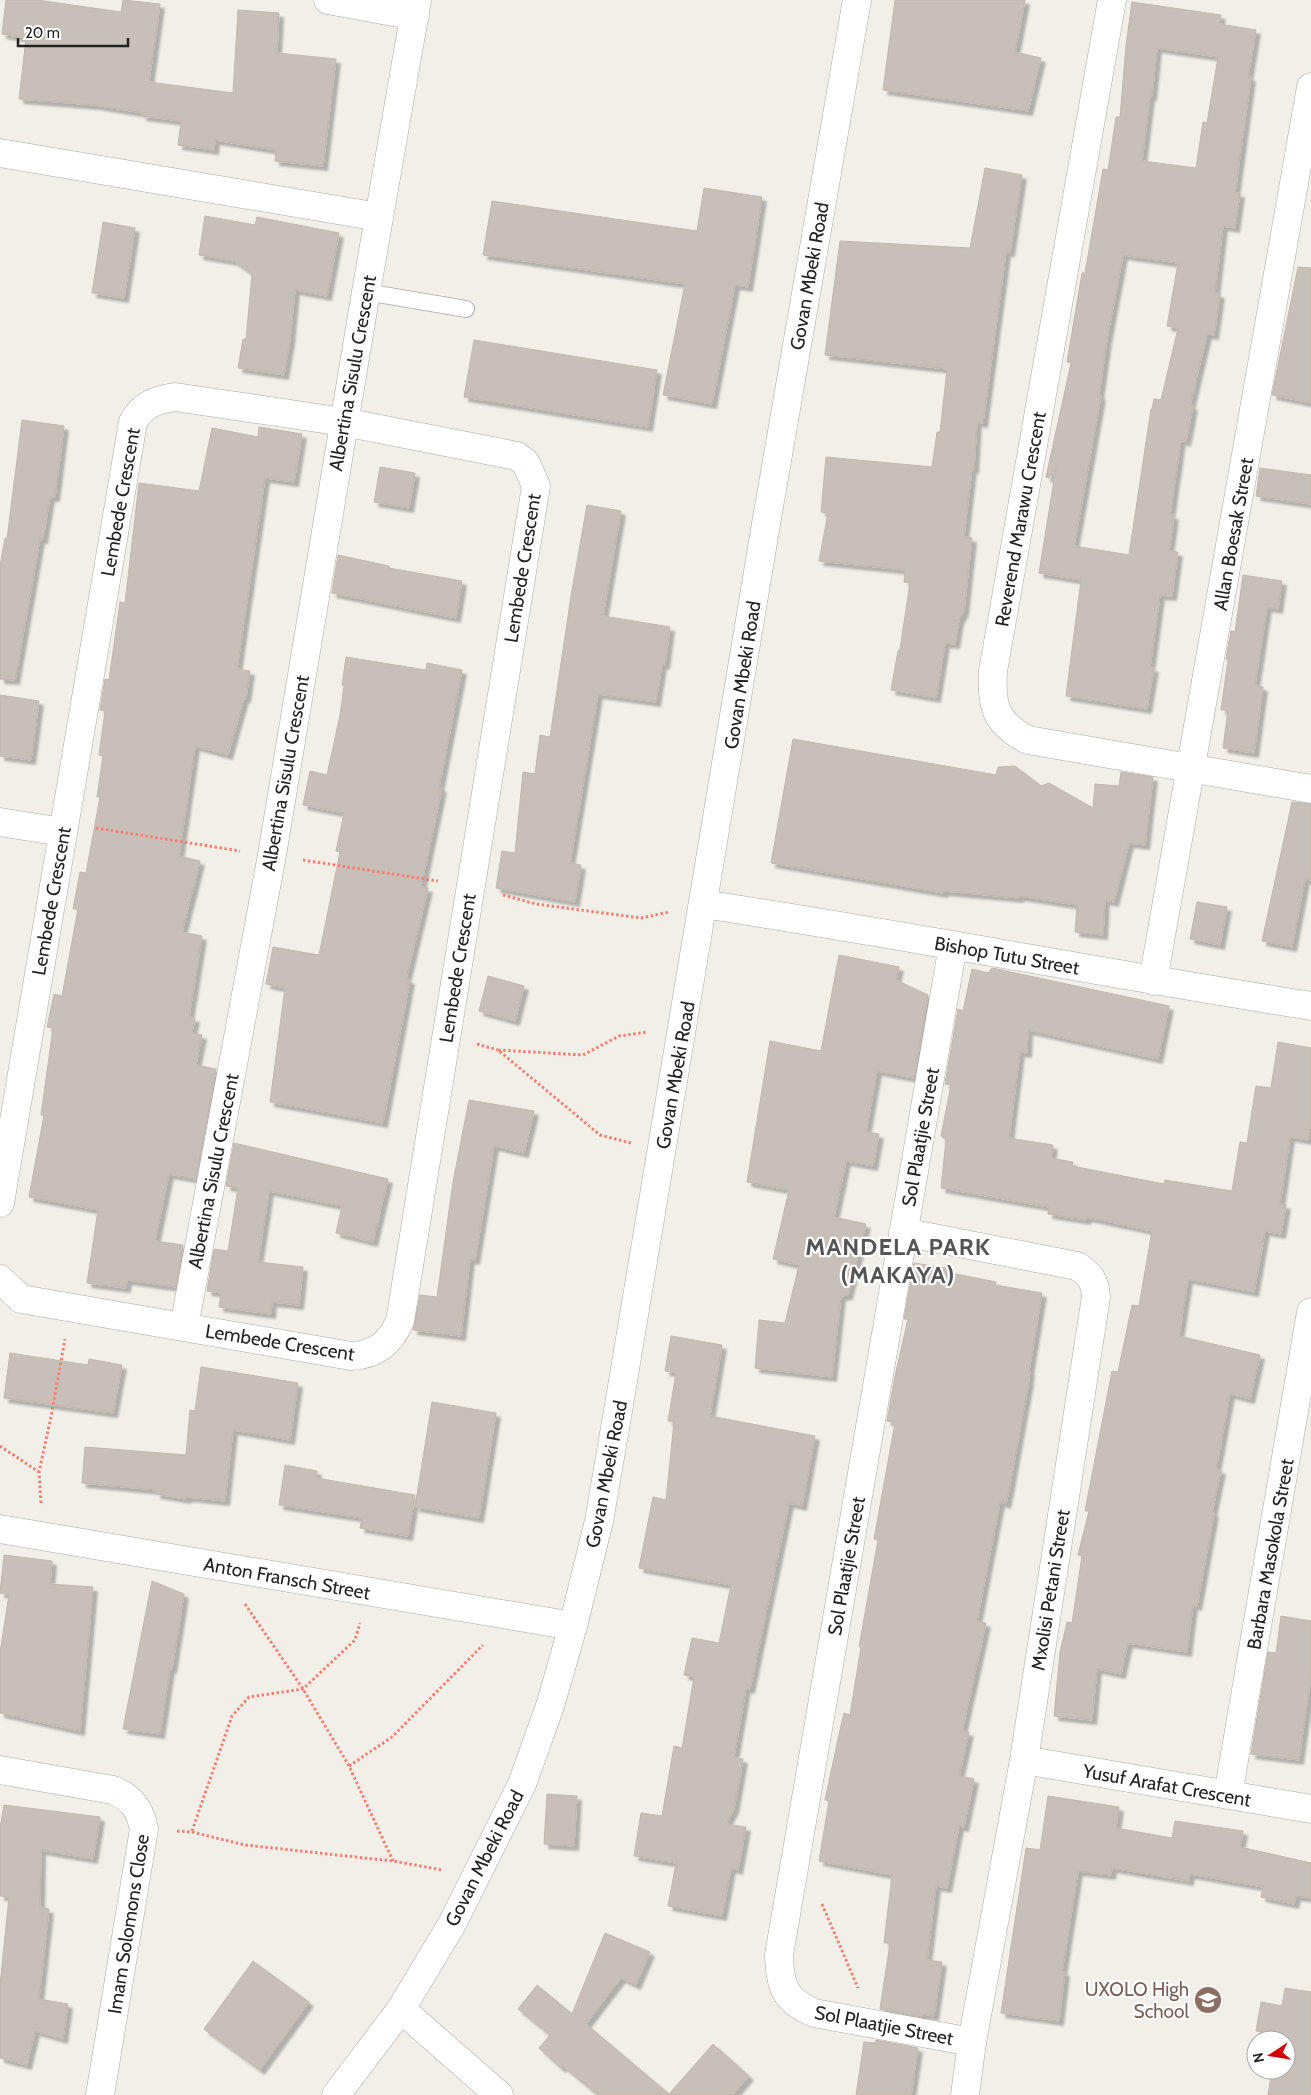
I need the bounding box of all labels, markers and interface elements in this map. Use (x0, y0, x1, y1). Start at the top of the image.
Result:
scale bar (18, 15, 128, 47)
text: 20 m (25, 24, 60, 42)
street label: Govan Mbeki Road (785, 200, 834, 352)
street label: Albertina Sisulu Crescent (324, 273, 381, 473)
street label: Reverend Marawu Crescent (990, 409, 1051, 628)
street label: Lembede Crescent (96, 425, 145, 578)
street label: Allan Boesak Street (1209, 455, 1258, 612)
street label: Lembede Crescent (499, 491, 546, 644)
street label: Govan Mbeki Road (719, 599, 766, 751)
street label: Albertina Sisulu Crescent (257, 673, 314, 873)
street label: Lembede Crescent (27, 824, 76, 977)
street label: Lembede Crescent (434, 891, 481, 1044)
street label: Bishop Tutu Street (933, 931, 1082, 980)
street label: Govan Mbeki Road (651, 999, 700, 1151)
street label: Sol Plaatjie Street (897, 1065, 944, 1208)
street label: Albertina Sisulu Crescent (183, 1071, 244, 1271)
district label: MANDELA PARK (MAKAYA) (805, 1232, 991, 1289)
street label: Lembede Crescent (204, 1319, 357, 1366)
street label: Govan Mbeki Road (581, 1398, 632, 1550)
street label: Barbara Masokola Street (1242, 1456, 1299, 1651)
street label: Sol Plaatjie Street (823, 1494, 870, 1637)
street label: Mxolisi Petani Street (1026, 1507, 1075, 1672)
street label: Anton Fransch Street (202, 1553, 372, 1605)
street label: Yusuf Arafat Crescent (1080, 1759, 1253, 1812)
street label: Govan Mbeki Road (440, 1786, 529, 1930)
street label: Imam Solomons Close (103, 1832, 154, 2016)
place label: UXOLO High School (1085, 1978, 1190, 2023)
school or university icon: UXOLO High School (1193, 1985, 1223, 2015)
street label: Sol Plaatjie Street (813, 2001, 956, 2050)
north arrow (1246, 2030, 1296, 2080)
text: N (1248, 2051, 1268, 2064)

